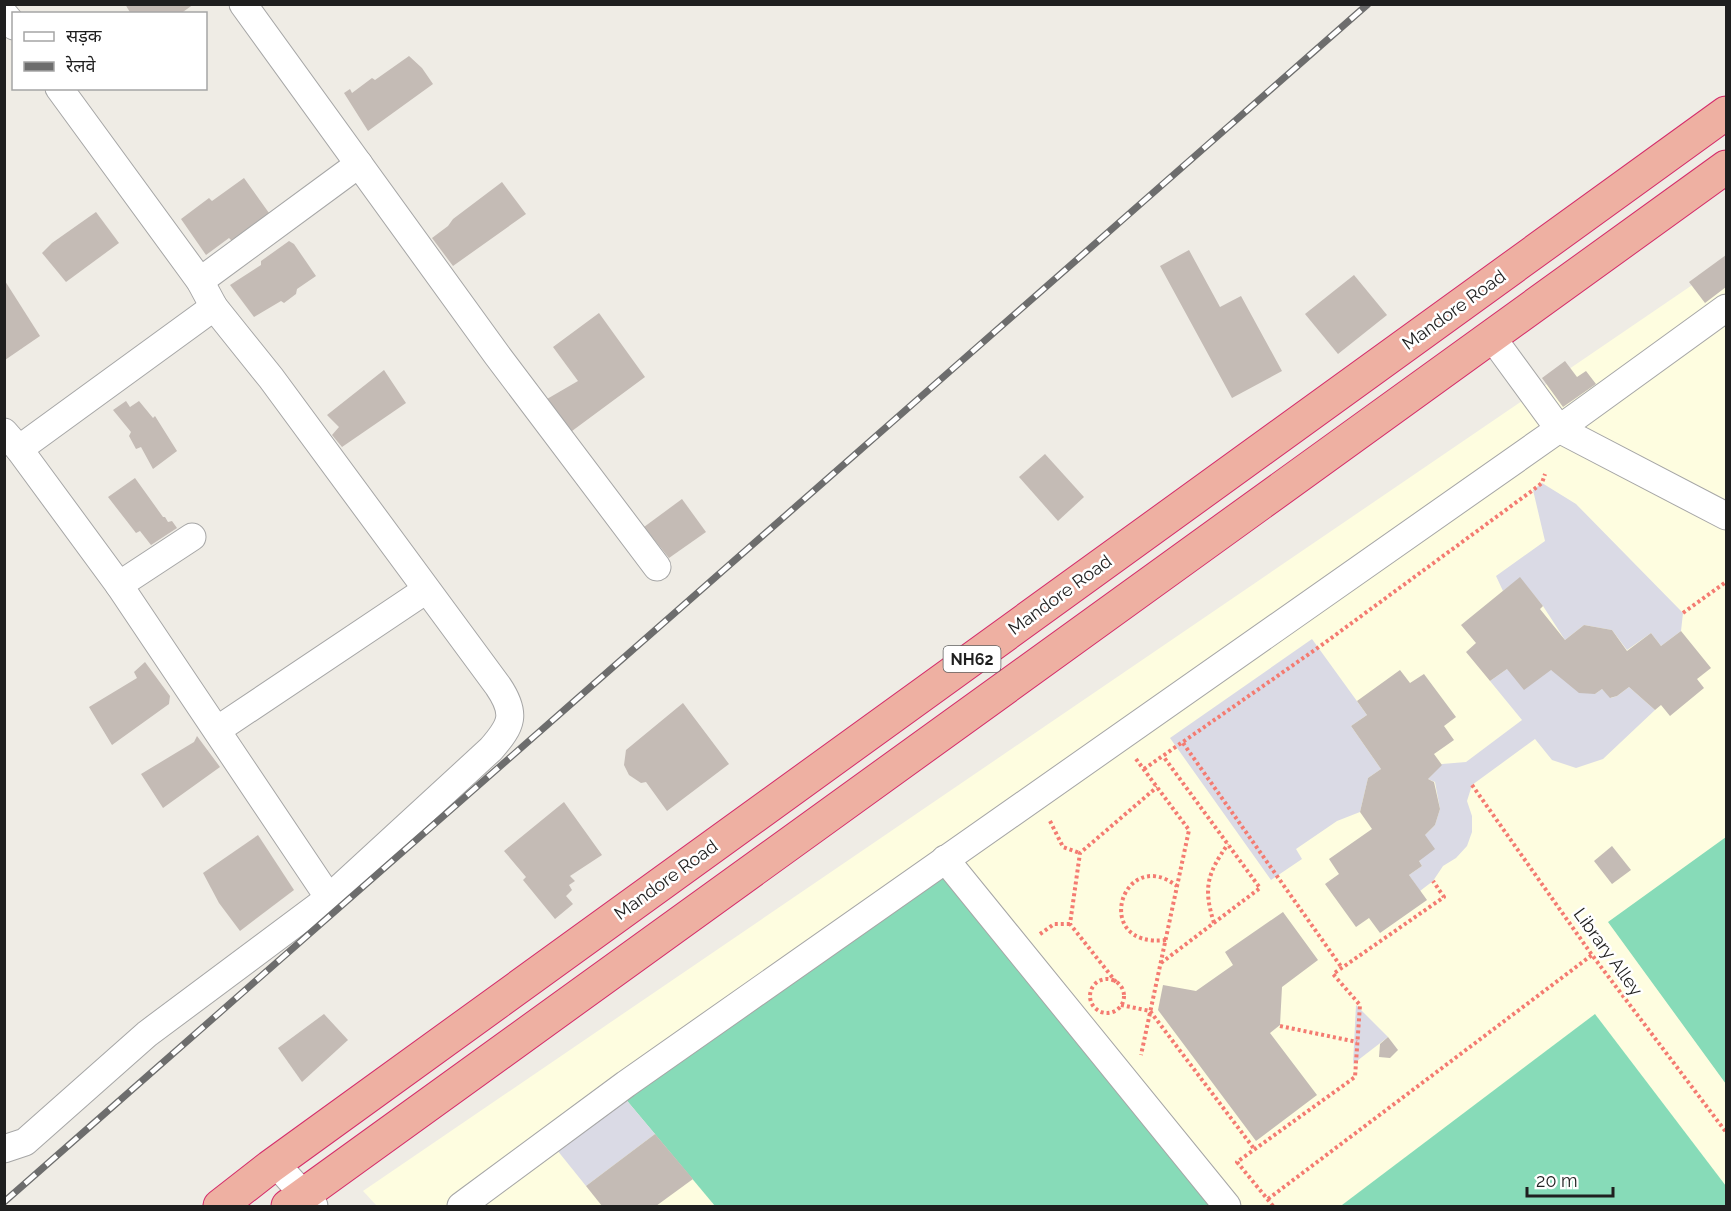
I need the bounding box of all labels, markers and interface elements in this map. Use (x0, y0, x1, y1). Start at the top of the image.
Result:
legend (12, 12, 207, 90)
text: सड़क (66, 25, 103, 46)
text: रेलवे (65, 55, 97, 76)
street label: Mandore Road (1398, 265, 1509, 354)
street label: Mandore Road (1004, 550, 1115, 639)
road number: NH62 (944, 646, 1000, 672)
street label: Mandore Road (610, 835, 721, 924)
street label: Library Alley (1570, 904, 1647, 1000)
scale bar (1527, 1160, 1612, 1198)
text: 20 m (1536, 1170, 1578, 1191)

